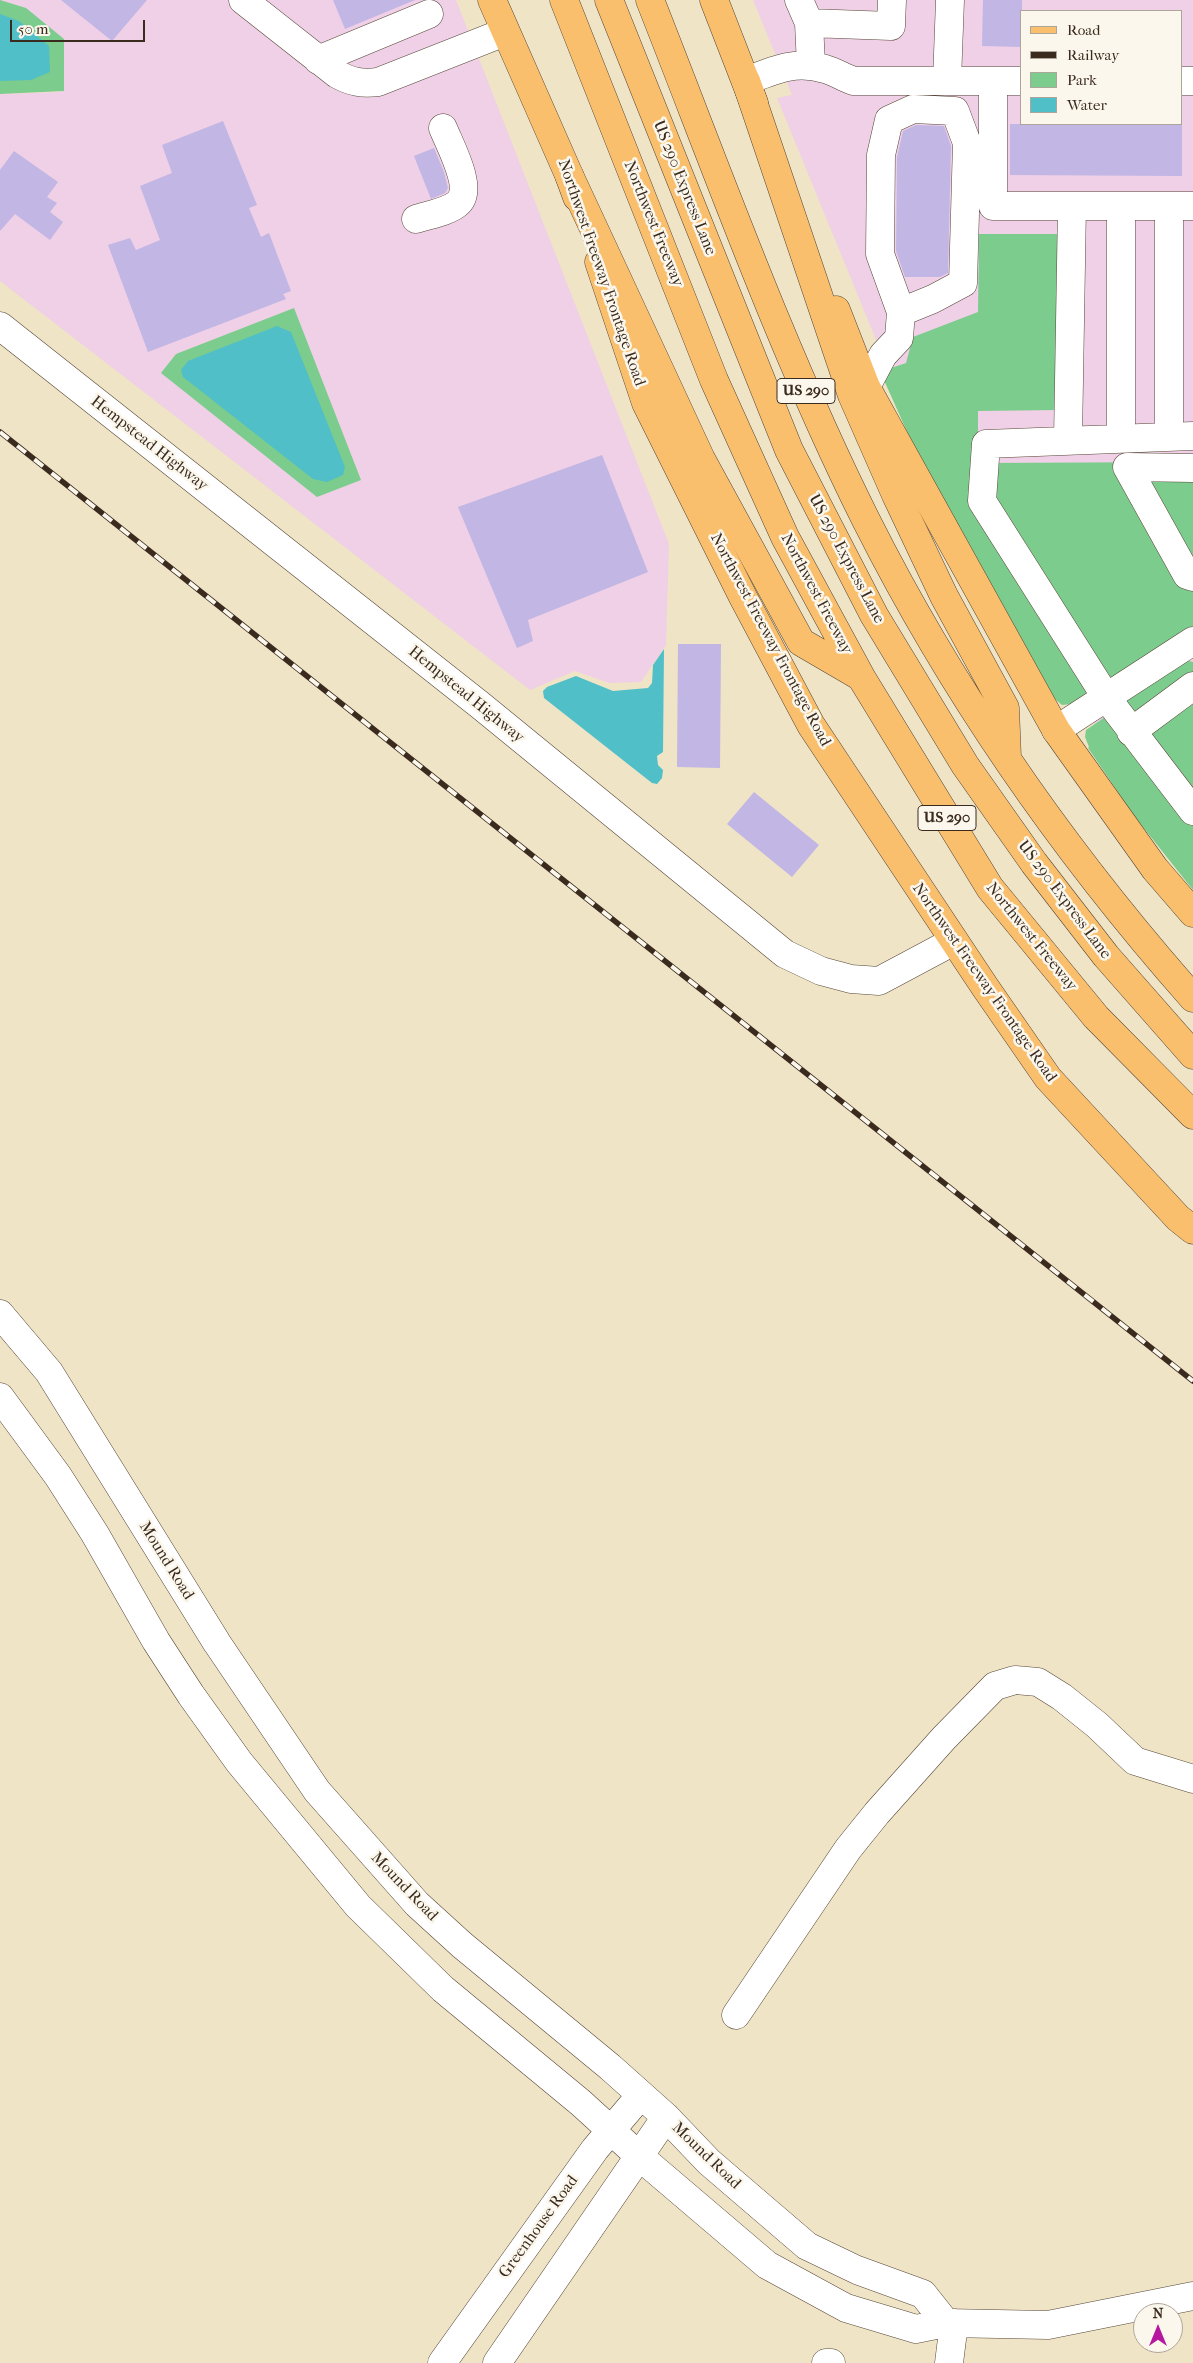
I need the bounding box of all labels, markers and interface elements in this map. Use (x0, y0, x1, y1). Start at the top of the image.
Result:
scale bar (12, 10, 148, 42)
legend (1020, 10, 1183, 125)
text: 50 m (18, 20, 48, 38)
text: Road (1067, 21, 1100, 39)
text: Railway (1067, 46, 1119, 64)
text: Park (1067, 71, 1097, 89)
text: Water (1067, 96, 1107, 114)
street label: US 290 Express Lane (648, 118, 720, 258)
street label: Northwest Freeway Frontage Road (553, 157, 649, 389)
street label: Northwest Freeway (619, 158, 687, 290)
road number: US 290 (777, 378, 835, 404)
street label: Hempstead Highway (87, 392, 211, 496)
street label: US 290 Express Lane (804, 491, 888, 627)
street label: Northwest Freeway Frontage Road (706, 530, 834, 750)
street label: Northwest Freeway (776, 530, 856, 658)
street label: Hempstead Highway (404, 642, 528, 748)
road number: US 290 (918, 806, 976, 830)
street label: US 290 Express Lane (1013, 837, 1115, 963)
street label: Northwest Freeway (981, 879, 1081, 995)
street label: Northwest Freeway Frontage Road (908, 880, 1060, 1086)
street label: Mound Road (134, 1518, 198, 1604)
street label: Mound Road (366, 1849, 442, 1925)
street label: Mound Road (668, 2118, 744, 2194)
street label: Greenhouse Road (495, 2172, 583, 2282)
north arrow (1133, 2303, 1183, 2353)
text: N (1153, 2305, 1163, 2322)

